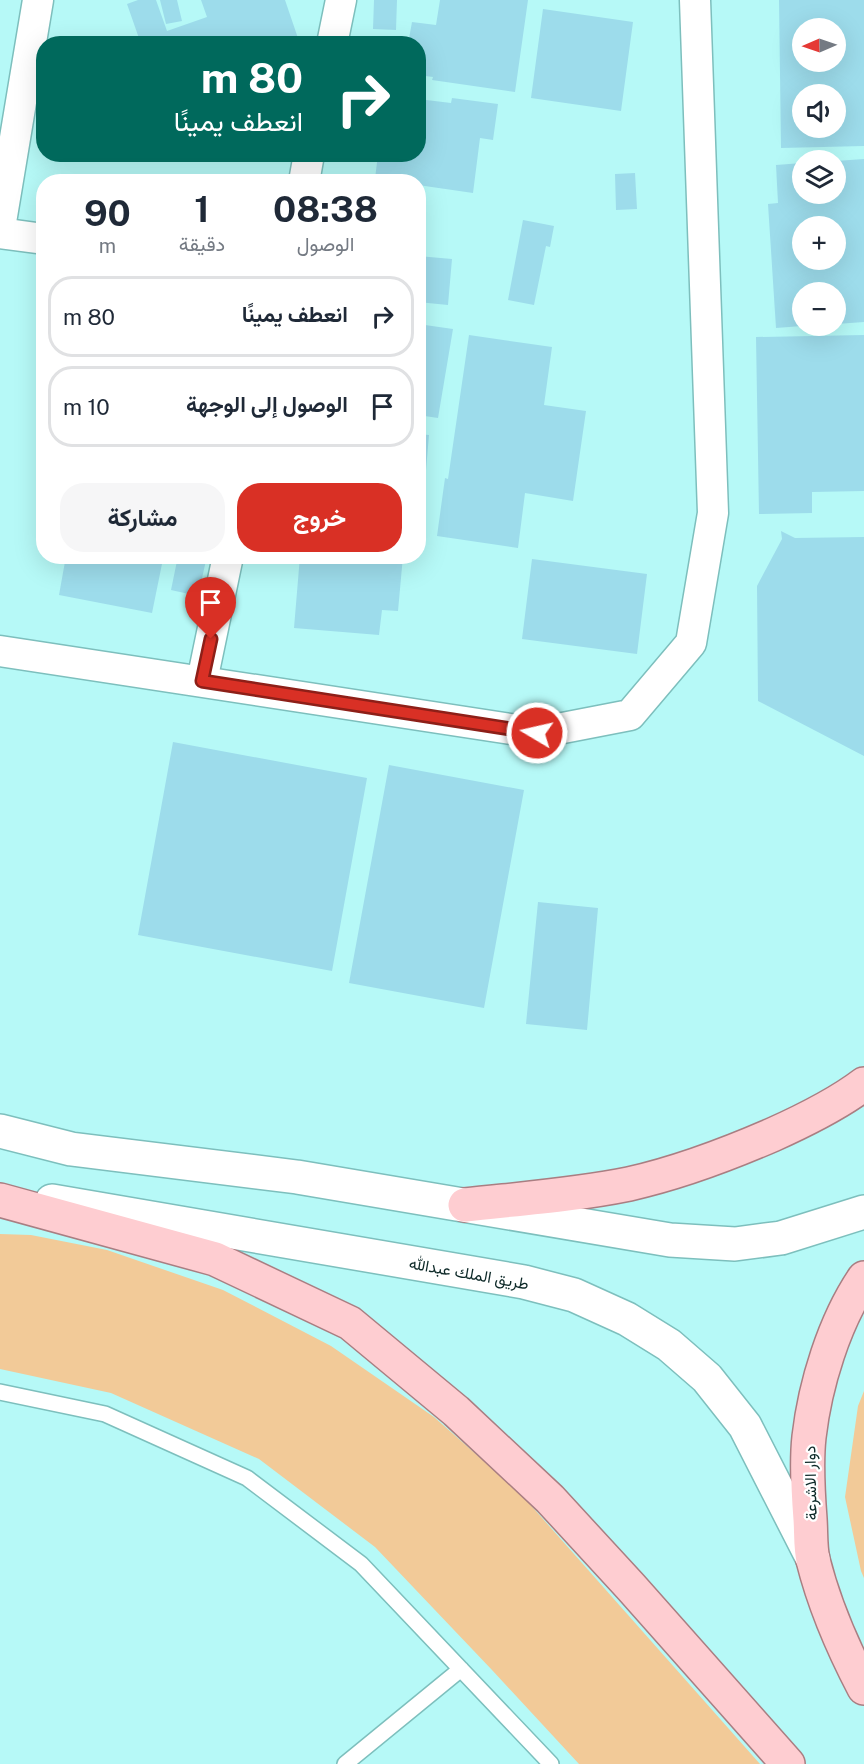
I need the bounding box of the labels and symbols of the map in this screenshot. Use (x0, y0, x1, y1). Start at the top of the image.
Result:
north arrow (792, 18, 846, 72)
pin (185, 577, 236, 639)
position arrow (505, 701, 569, 765)
street label: طريق الملك عبدالله (407, 1254, 530, 1294)
street label: دوار الاشرعة (800, 1445, 822, 1521)

